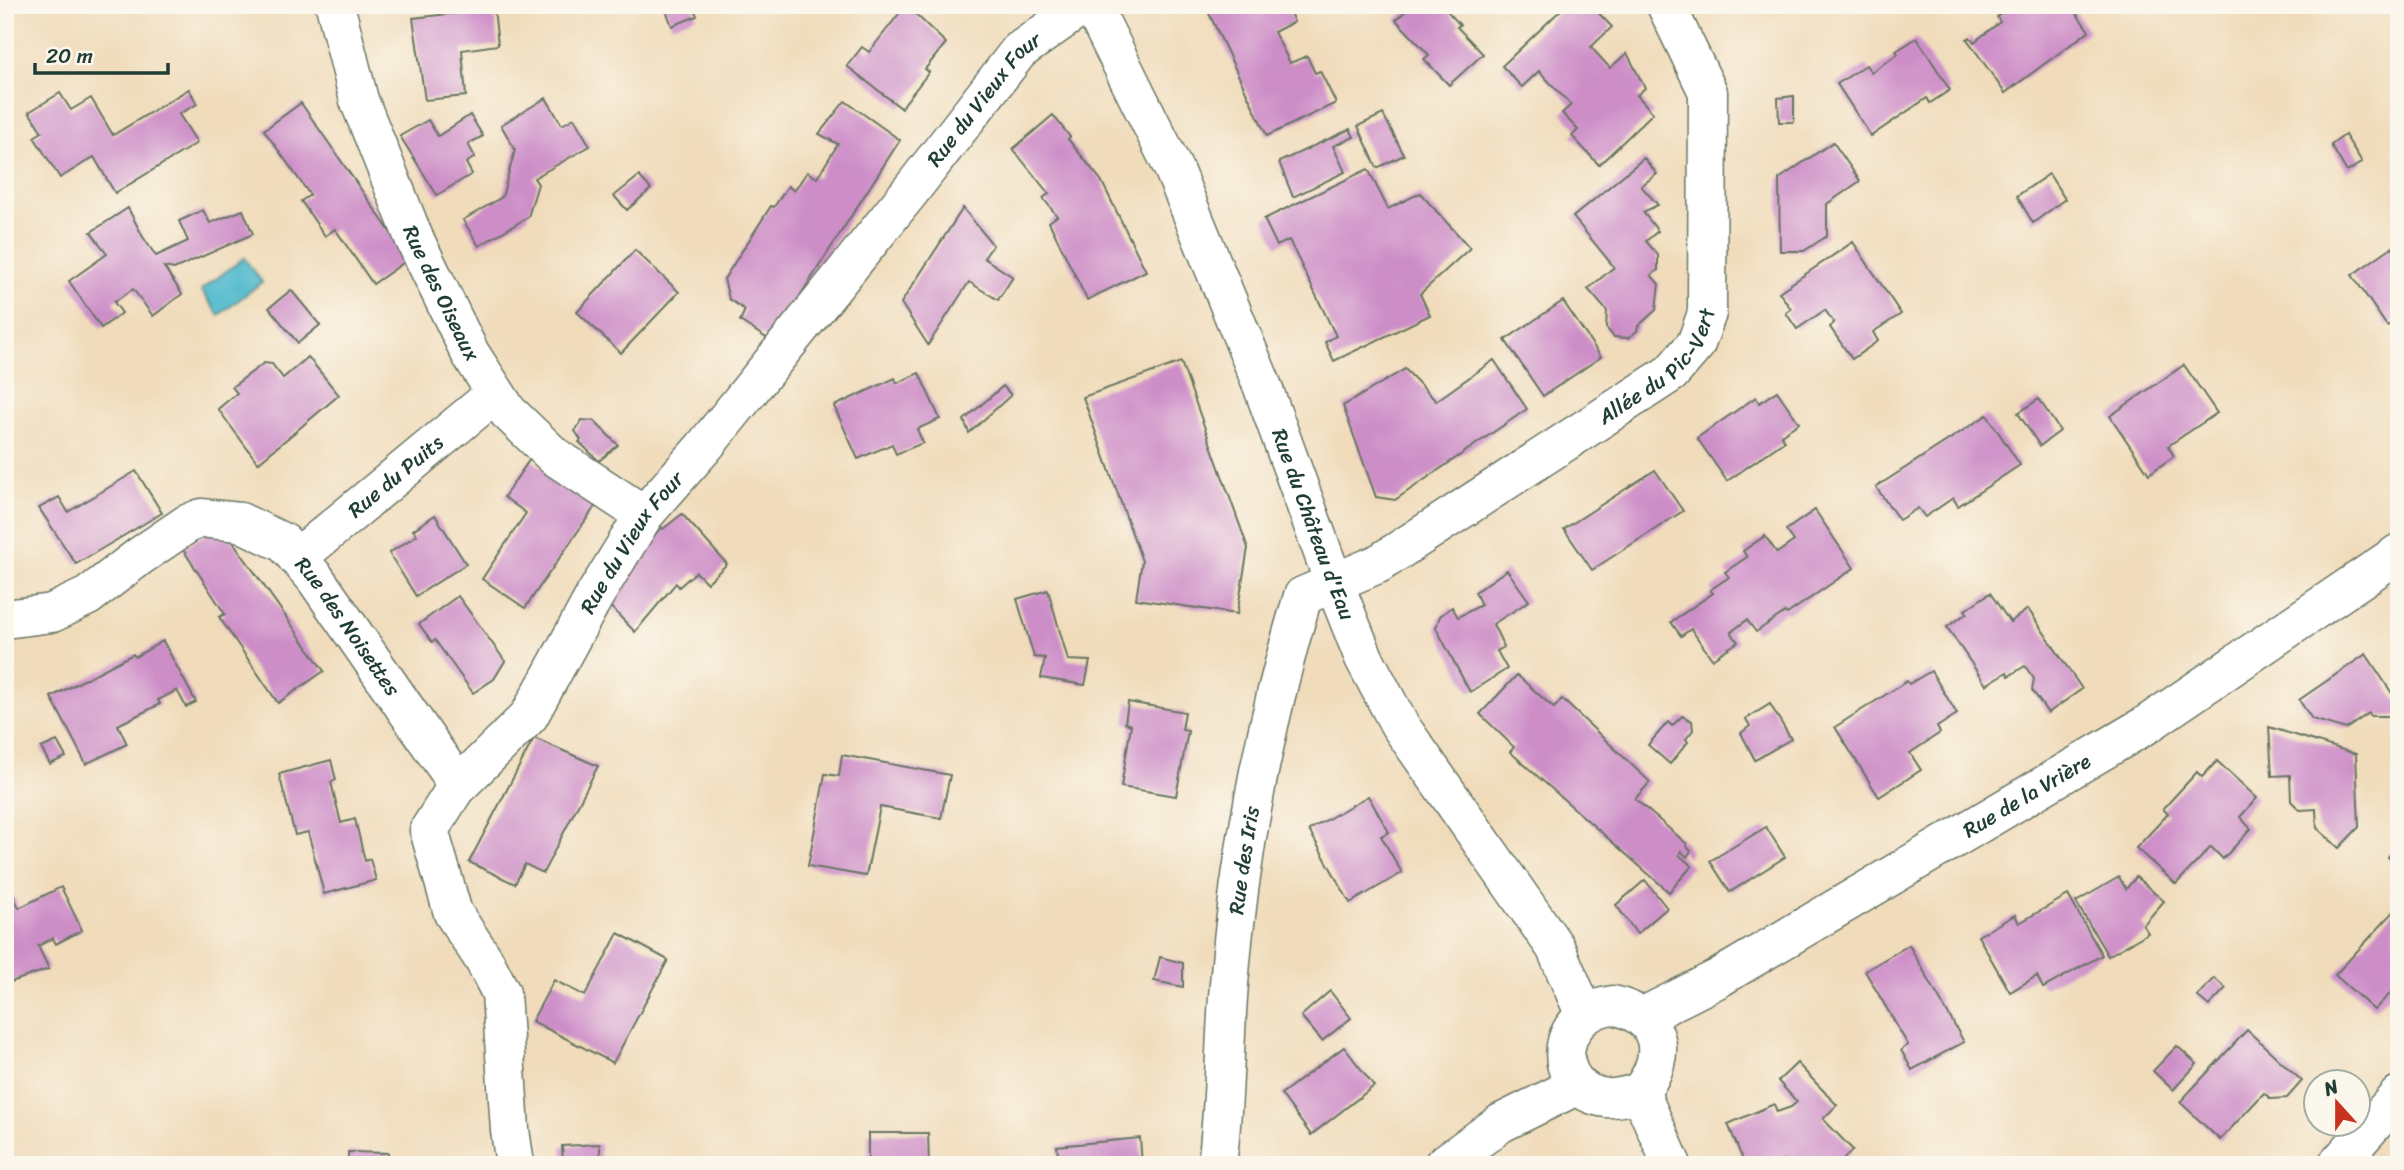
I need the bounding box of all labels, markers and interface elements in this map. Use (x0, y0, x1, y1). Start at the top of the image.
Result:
street label: Rue du Vieux Four (917, 21, 1051, 175)
scale bar (35, 32, 168, 76)
text: 20 m (46, 37, 93, 75)
street label: Rue des Oiseaux (392, 219, 490, 370)
street label: Allée du Pic-Vert (1589, 307, 1726, 436)
street label: Rue du Château d'Eau (1260, 423, 1366, 627)
street label: Rue du Puits (339, 425, 453, 528)
street label: Rue du Vieux Four (569, 461, 695, 621)
street label: Rue des Noisettes (285, 548, 411, 705)
street label: Rue de la Vrière (1955, 743, 2098, 849)
street label: Rue des Iris (1217, 803, 1271, 917)
north arrow (2302, 1068, 2372, 1138)
text: N (2318, 1070, 2344, 1106)

